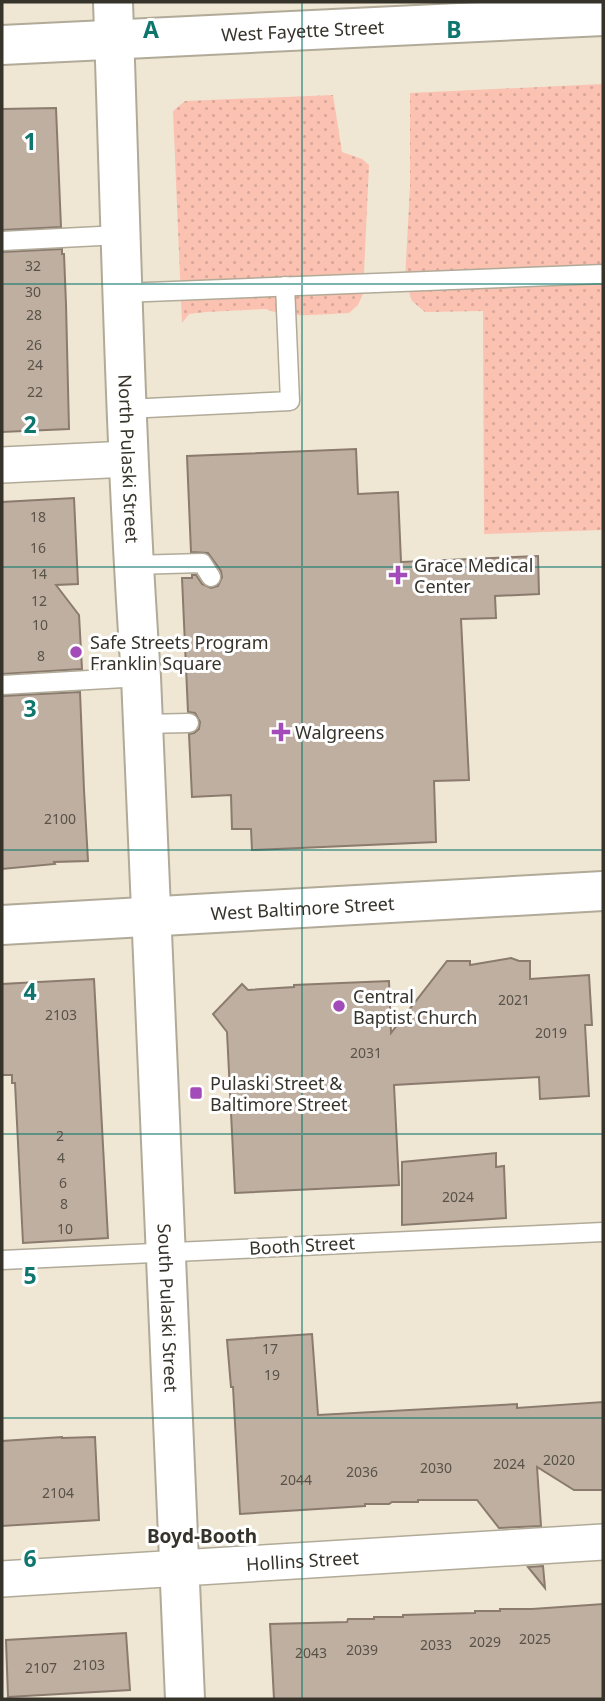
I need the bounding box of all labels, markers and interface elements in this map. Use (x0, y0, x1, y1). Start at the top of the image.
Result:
text: A (143, 13, 159, 45)
text: B (446, 13, 462, 45)
street label: West Fayette Street (221, 15, 385, 46)
text: 1 (23, 125, 37, 157)
house number: 32 (25, 256, 41, 275)
house number: 30 (25, 282, 41, 301)
house number: 28 (26, 305, 42, 324)
house number: 26 (26, 335, 42, 354)
house number: 24 (27, 355, 43, 374)
street label: North Pulaski Street (113, 374, 145, 544)
house number: 22 (27, 382, 43, 401)
text: 2 (23, 408, 37, 440)
house number: 18 (30, 507, 46, 526)
house number: 16 (30, 538, 46, 557)
place label: Grace Medical Center (414, 553, 533, 598)
house number: 14 (31, 564, 47, 583)
marker: Grace Medical Center (388, 565, 408, 585)
house number: 12 (31, 591, 47, 610)
house number: 10 (32, 615, 48, 634)
place label: Safe Streets Program Franklin Square (90, 630, 269, 675)
marker: Safe Streets Program Franklin Square (68, 644, 84, 660)
house number: 8 (37, 646, 45, 665)
text: 3 (23, 692, 37, 724)
place label: Walgreens (295, 720, 384, 744)
marker: Walgreens (273, 724, 289, 740)
house number: 2100 (44, 809, 76, 828)
street label: West Baltimore Street (210, 891, 396, 925)
text: 4 (23, 975, 37, 1007)
place label: Central Baptist Church (353, 984, 477, 1029)
house number: 2021 (498, 990, 530, 1009)
marker: Central Baptist Church (331, 998, 347, 1014)
house number: 2103 (45, 1005, 77, 1024)
house number: 2019 (535, 1023, 567, 1042)
house number: 2031 (350, 1043, 382, 1062)
place label: Pulaski Street & Baltimore Street (210, 1071, 348, 1116)
marker: Pulaski Street & Baltimore Street (188, 1085, 204, 1101)
house number: 2 (56, 1126, 64, 1145)
house number: 4 (57, 1148, 65, 1167)
house number: 6 (59, 1173, 67, 1192)
house number: 2024 (442, 1187, 474, 1206)
house number: 8 (60, 1194, 68, 1213)
house number: 10 (57, 1219, 73, 1238)
street label: South Pulaski Street (153, 1223, 184, 1393)
street label: Booth Street (248, 1230, 356, 1260)
text: 5 (23, 1259, 37, 1291)
house number: 17 (262, 1339, 278, 1358)
house number: 19 (264, 1365, 280, 1384)
house number: 2020 (543, 1450, 575, 1469)
house number: 2024 (493, 1454, 525, 1473)
house number: 2030 (420, 1458, 452, 1477)
house number: 2036 (346, 1462, 378, 1481)
house number: 2044 (280, 1470, 312, 1489)
house number: 2104 (42, 1483, 74, 1502)
district label: Boyd-Booth (147, 1523, 257, 1549)
text: 6 (23, 1542, 37, 1574)
street label: Hollins Street (245, 1545, 360, 1576)
house number: 2025 (519, 1629, 551, 1648)
house number: 2029 (469, 1632, 501, 1651)
house number: 2033 (420, 1635, 452, 1654)
house number: 2039 (346, 1640, 378, 1659)
house number: 2043 (295, 1643, 327, 1662)
house number: 2103 (73, 1655, 105, 1674)
house number: 2107 (25, 1658, 57, 1677)

